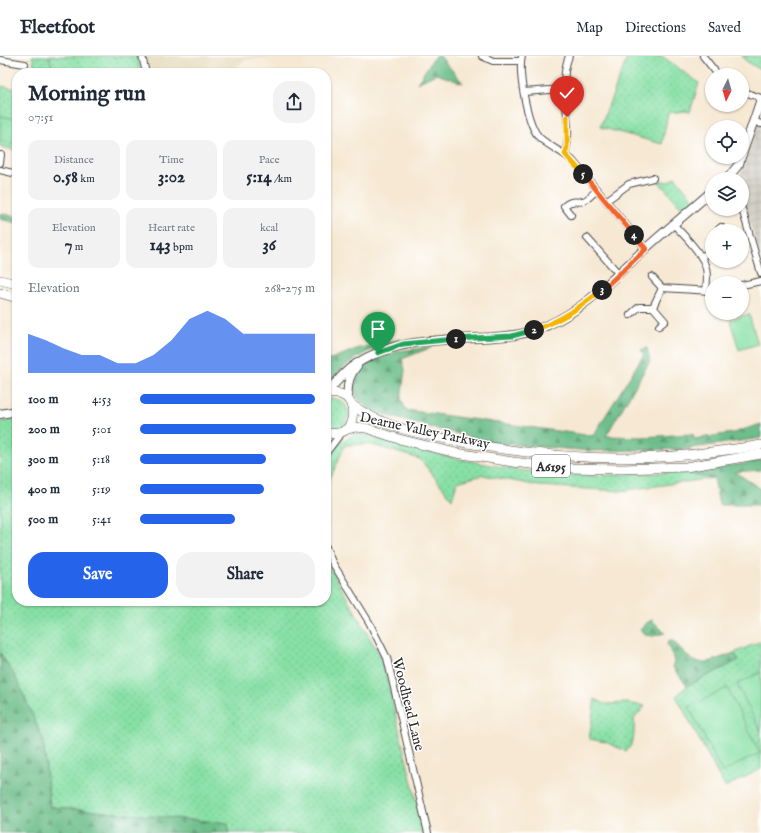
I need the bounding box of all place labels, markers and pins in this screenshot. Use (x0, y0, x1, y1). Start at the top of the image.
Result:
pin (550, 76, 584, 117)
pin: 5 (573, 164, 593, 184)
pin: 4 (624, 225, 644, 245)
pin: 3 (592, 280, 612, 300)
pin (361, 312, 395, 353)
pin: 2 (524, 320, 544, 340)
pin: 1 (446, 329, 466, 349)

